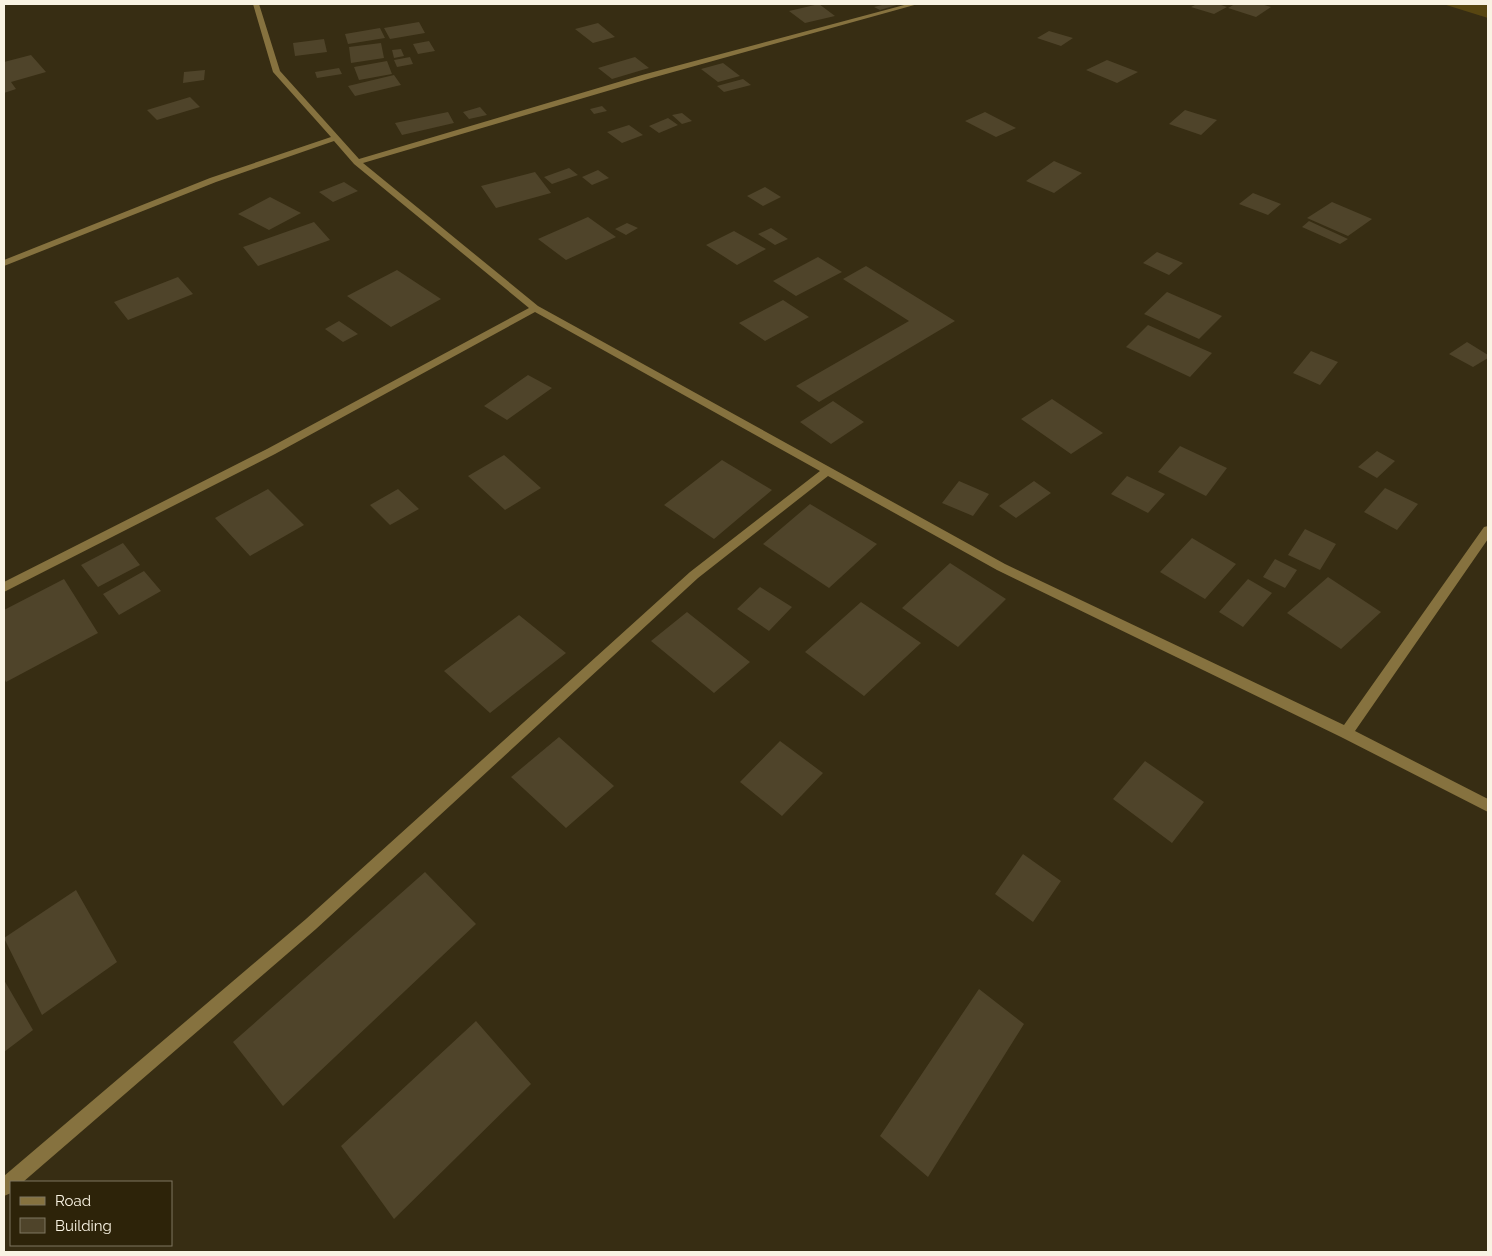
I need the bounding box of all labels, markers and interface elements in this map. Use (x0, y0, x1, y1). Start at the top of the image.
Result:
legend (10, 1181, 172, 1246)
text: Road (55, 1192, 91, 1210)
text: Building (55, 1217, 112, 1235)

